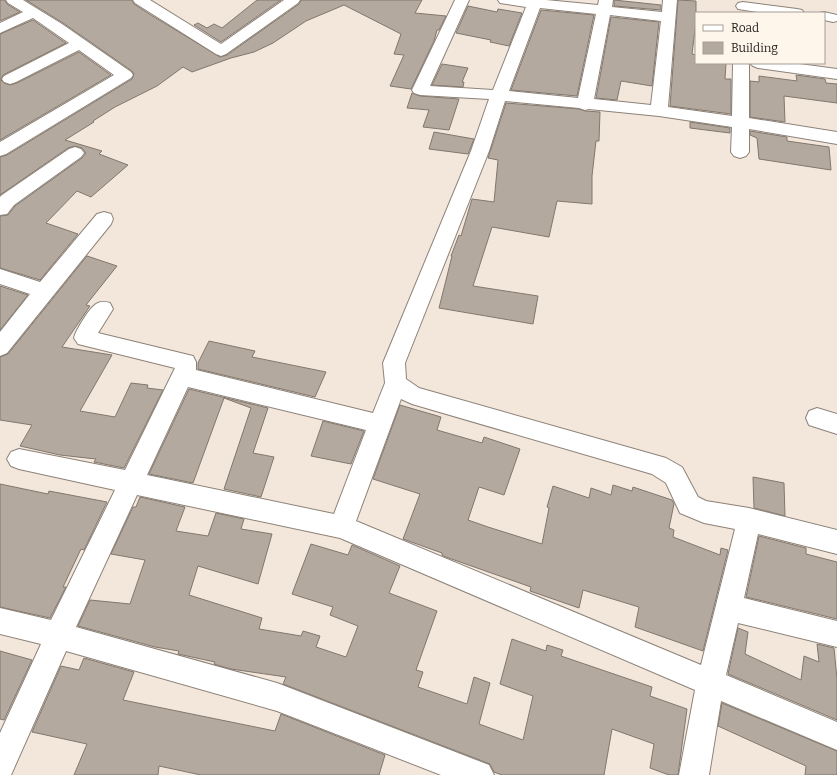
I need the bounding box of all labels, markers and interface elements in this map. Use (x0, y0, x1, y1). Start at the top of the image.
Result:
legend (695, 12, 825, 64)
text: Road (731, 21, 759, 35)
text: Building (731, 41, 778, 55)

